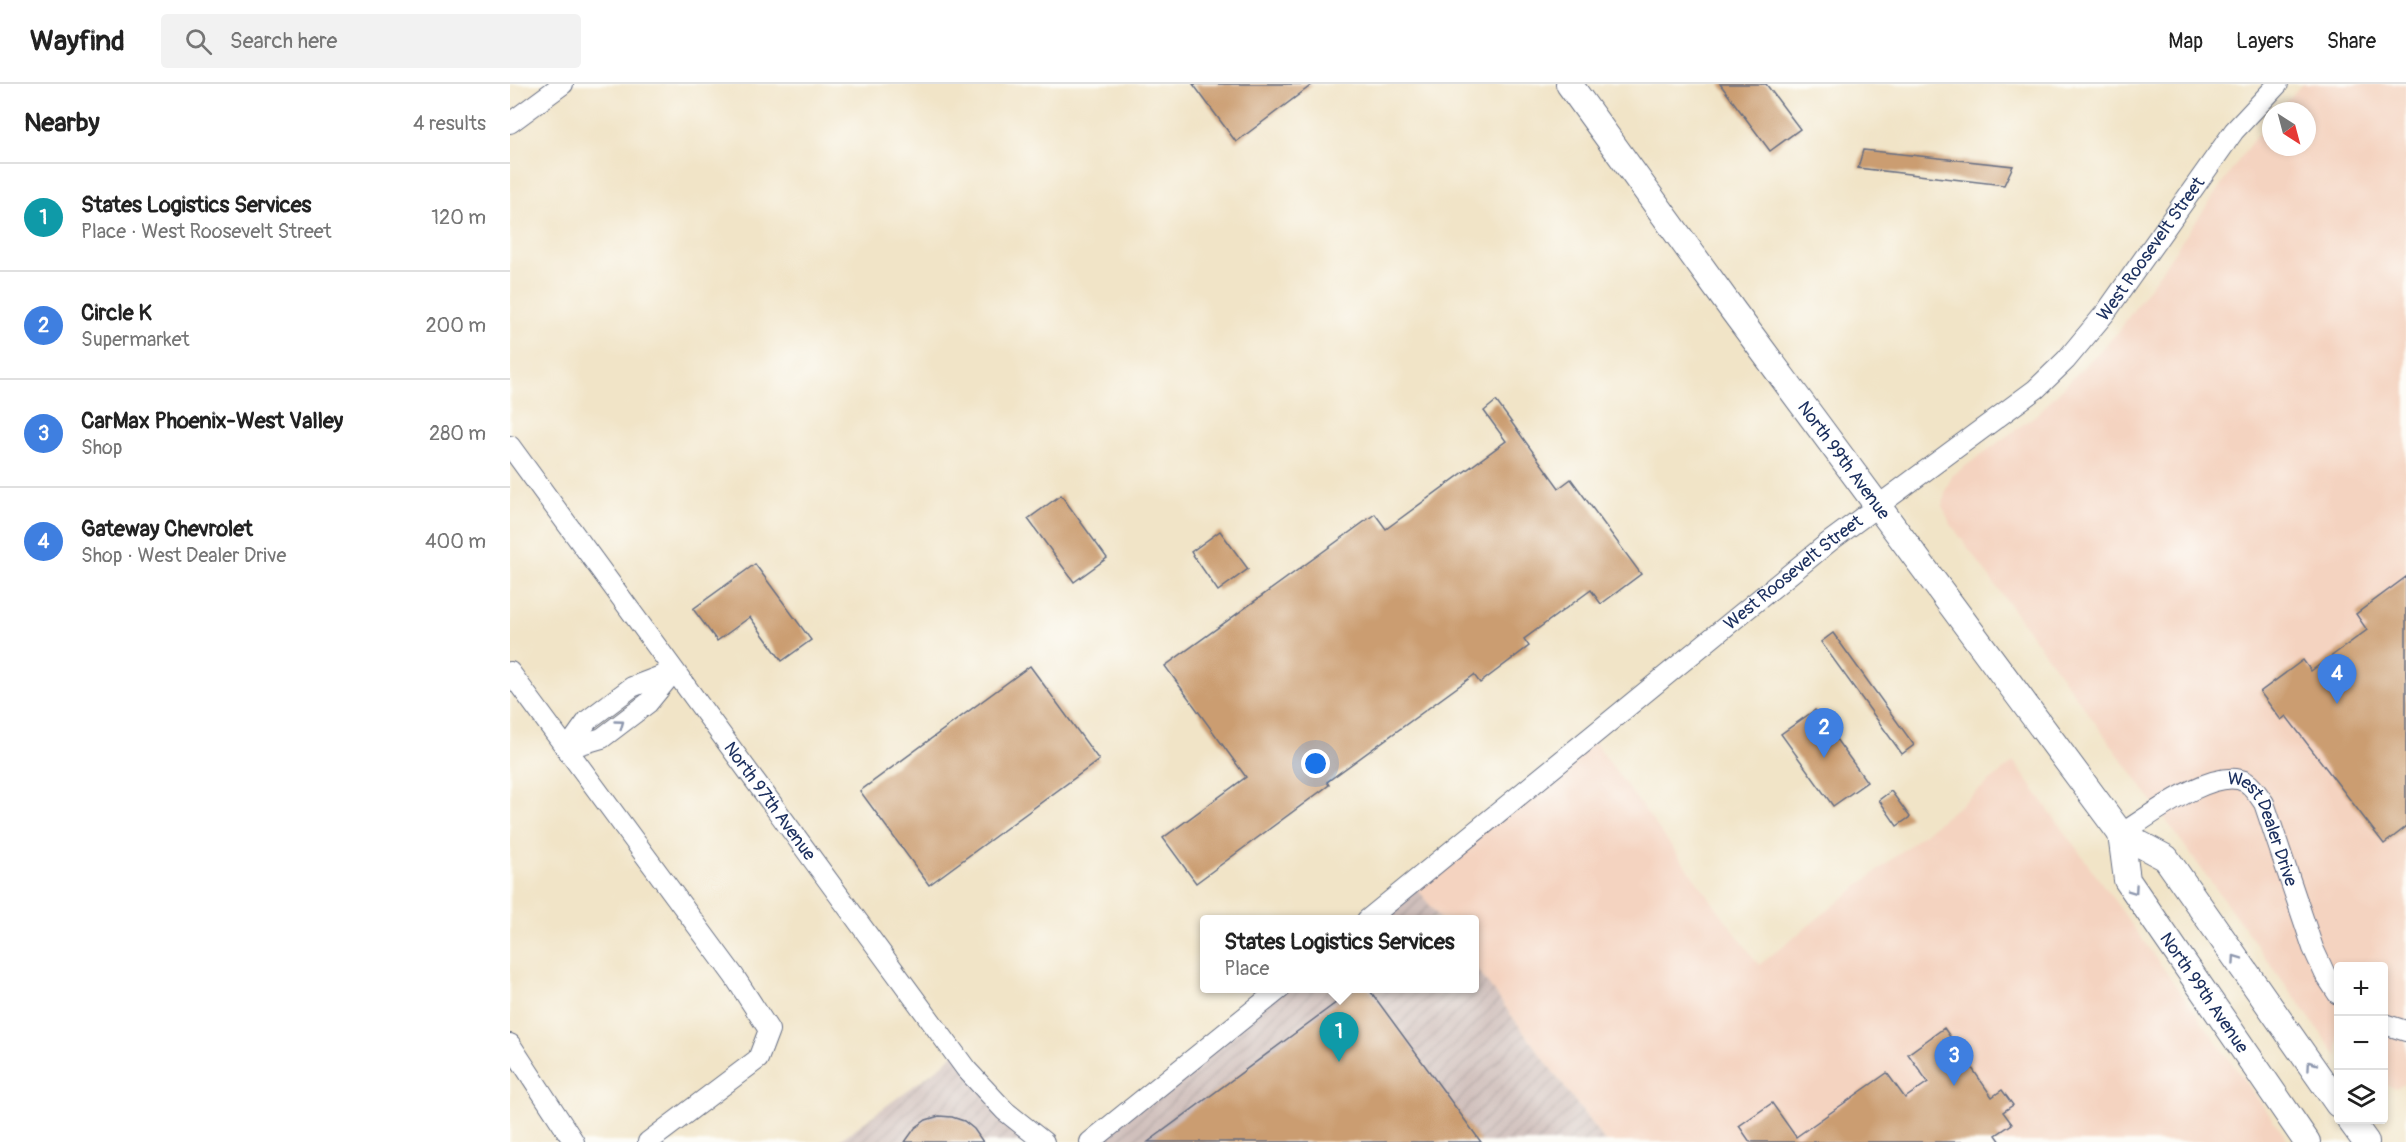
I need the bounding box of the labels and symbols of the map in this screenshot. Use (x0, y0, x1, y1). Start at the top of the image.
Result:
north arrow (2262, 102, 2316, 156)
street label: West Roosevelt Street (2092, 172, 2210, 326)
street label: North 99th Avenue (1793, 397, 1895, 524)
street label: West Roosevelt Street (1719, 509, 1868, 635)
pin: 4 (2318, 654, 2356, 704)
pin: 2 (1804, 708, 1844, 758)
one-way arrow (614, 720, 625, 731)
street label: North 97th Avenue (719, 737, 821, 865)
your location (1301, 749, 1330, 778)
street label: West Dealer Drive (2226, 767, 2303, 889)
one-way arrow (2127, 883, 2138, 894)
street label: North 99th Avenue (2155, 928, 2254, 1058)
one-way arrow (2232, 954, 2243, 965)
pin: 1 (1320, 1012, 1358, 1062)
pin: 3 (1934, 1036, 1974, 1086)
one-way arrow (2307, 1060, 2318, 1071)

